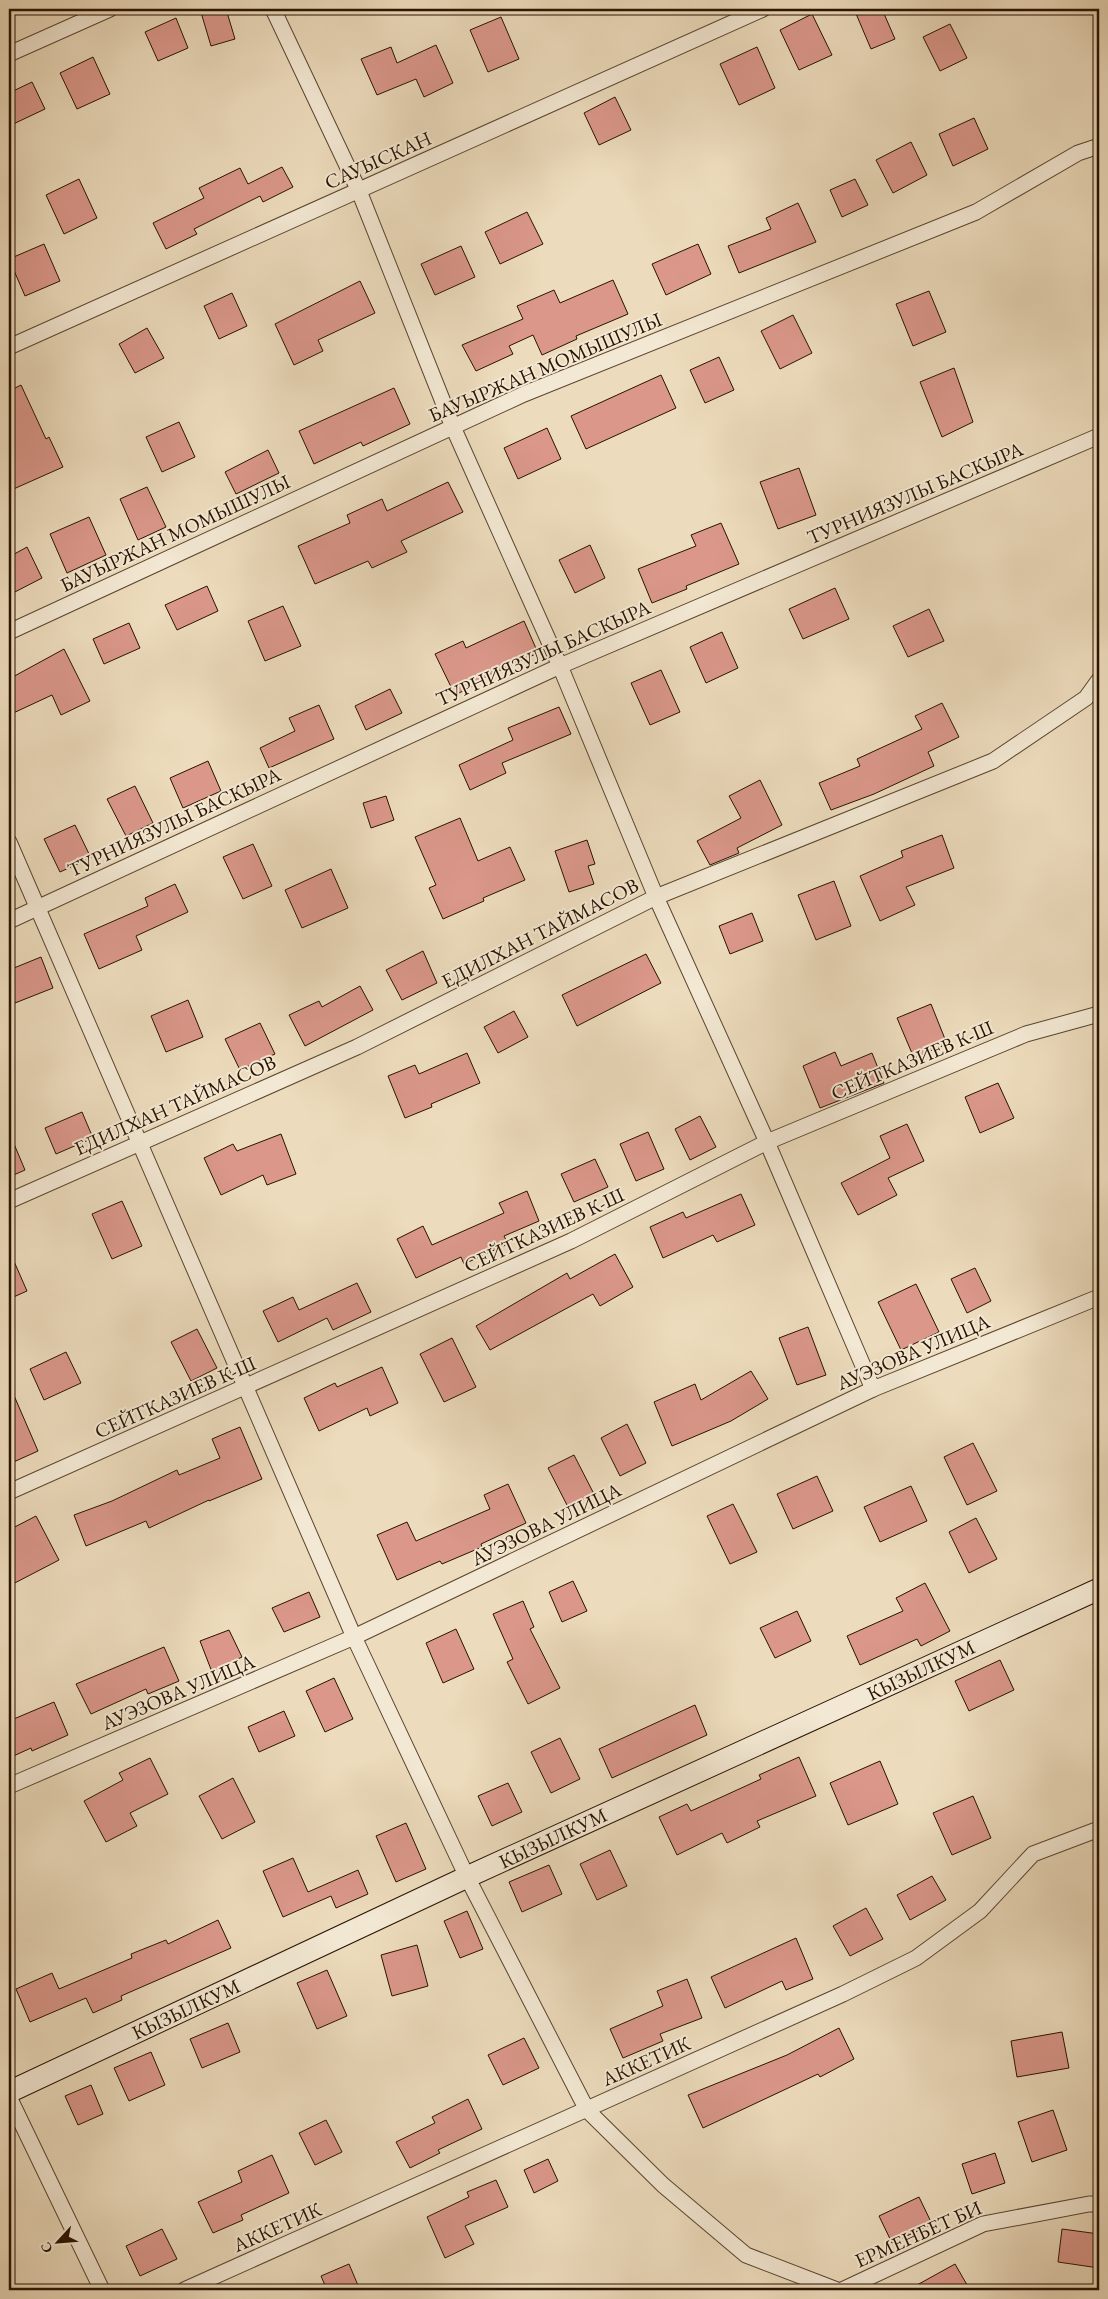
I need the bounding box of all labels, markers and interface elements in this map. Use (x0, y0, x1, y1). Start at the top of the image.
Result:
street label: САУЫСКАН (320, 125, 436, 195)
street label: БАУЫРЖАН МОМЫШУЛЫ (424, 306, 666, 428)
street label: ТУРНИЯЗУЛЫ БАСКЫРА (803, 436, 1027, 550)
street label: БАУЫРЖАН МОМЫШУЛЫ (56, 468, 295, 598)
street label: ТУРНИЯЗУЛЫ БАСКЫРА (432, 594, 654, 712)
street label: ТУРНИЯЗУЛЫ БАСКЫРА (63, 761, 285, 883)
street label: ЕДИЛХАН ТАЙМАСОВ (437, 872, 643, 994)
street label: СЕЙТКАЗИЕВ К-Ш (827, 1014, 997, 1106)
street label: ЕДИЛХАН ТАЙМАСОВ (70, 1049, 280, 1161)
street label: СЕЙТКАЗИЕВ К-Ш (460, 1181, 629, 1279)
street label: АУЭЗОВА УЛИЦА (832, 1308, 994, 1396)
street label: СЕЙТКАЗИЕВ К-Ш (90, 1350, 260, 1444)
street label: АУЭЗОВА УЛИЦА (466, 1476, 625, 1572)
street label: КЫЗЫЛКУМ (863, 1634, 979, 1706)
street label: АУЭЗОВА УЛИЦА (97, 1648, 259, 1736)
street label: КЫЗЫЛКУМ (495, 1802, 611, 1874)
street label: КЫЗЫЛКУМ (128, 1973, 244, 2045)
street label: АККЕТИК (597, 2030, 695, 2092)
street label: ЕРМЕНБЕТ БИ (851, 2194, 985, 2274)
street label: АККЕТИК (228, 2196, 326, 2258)
north arrow (32, 2216, 82, 2266)
text: С (36, 2239, 57, 2256)

